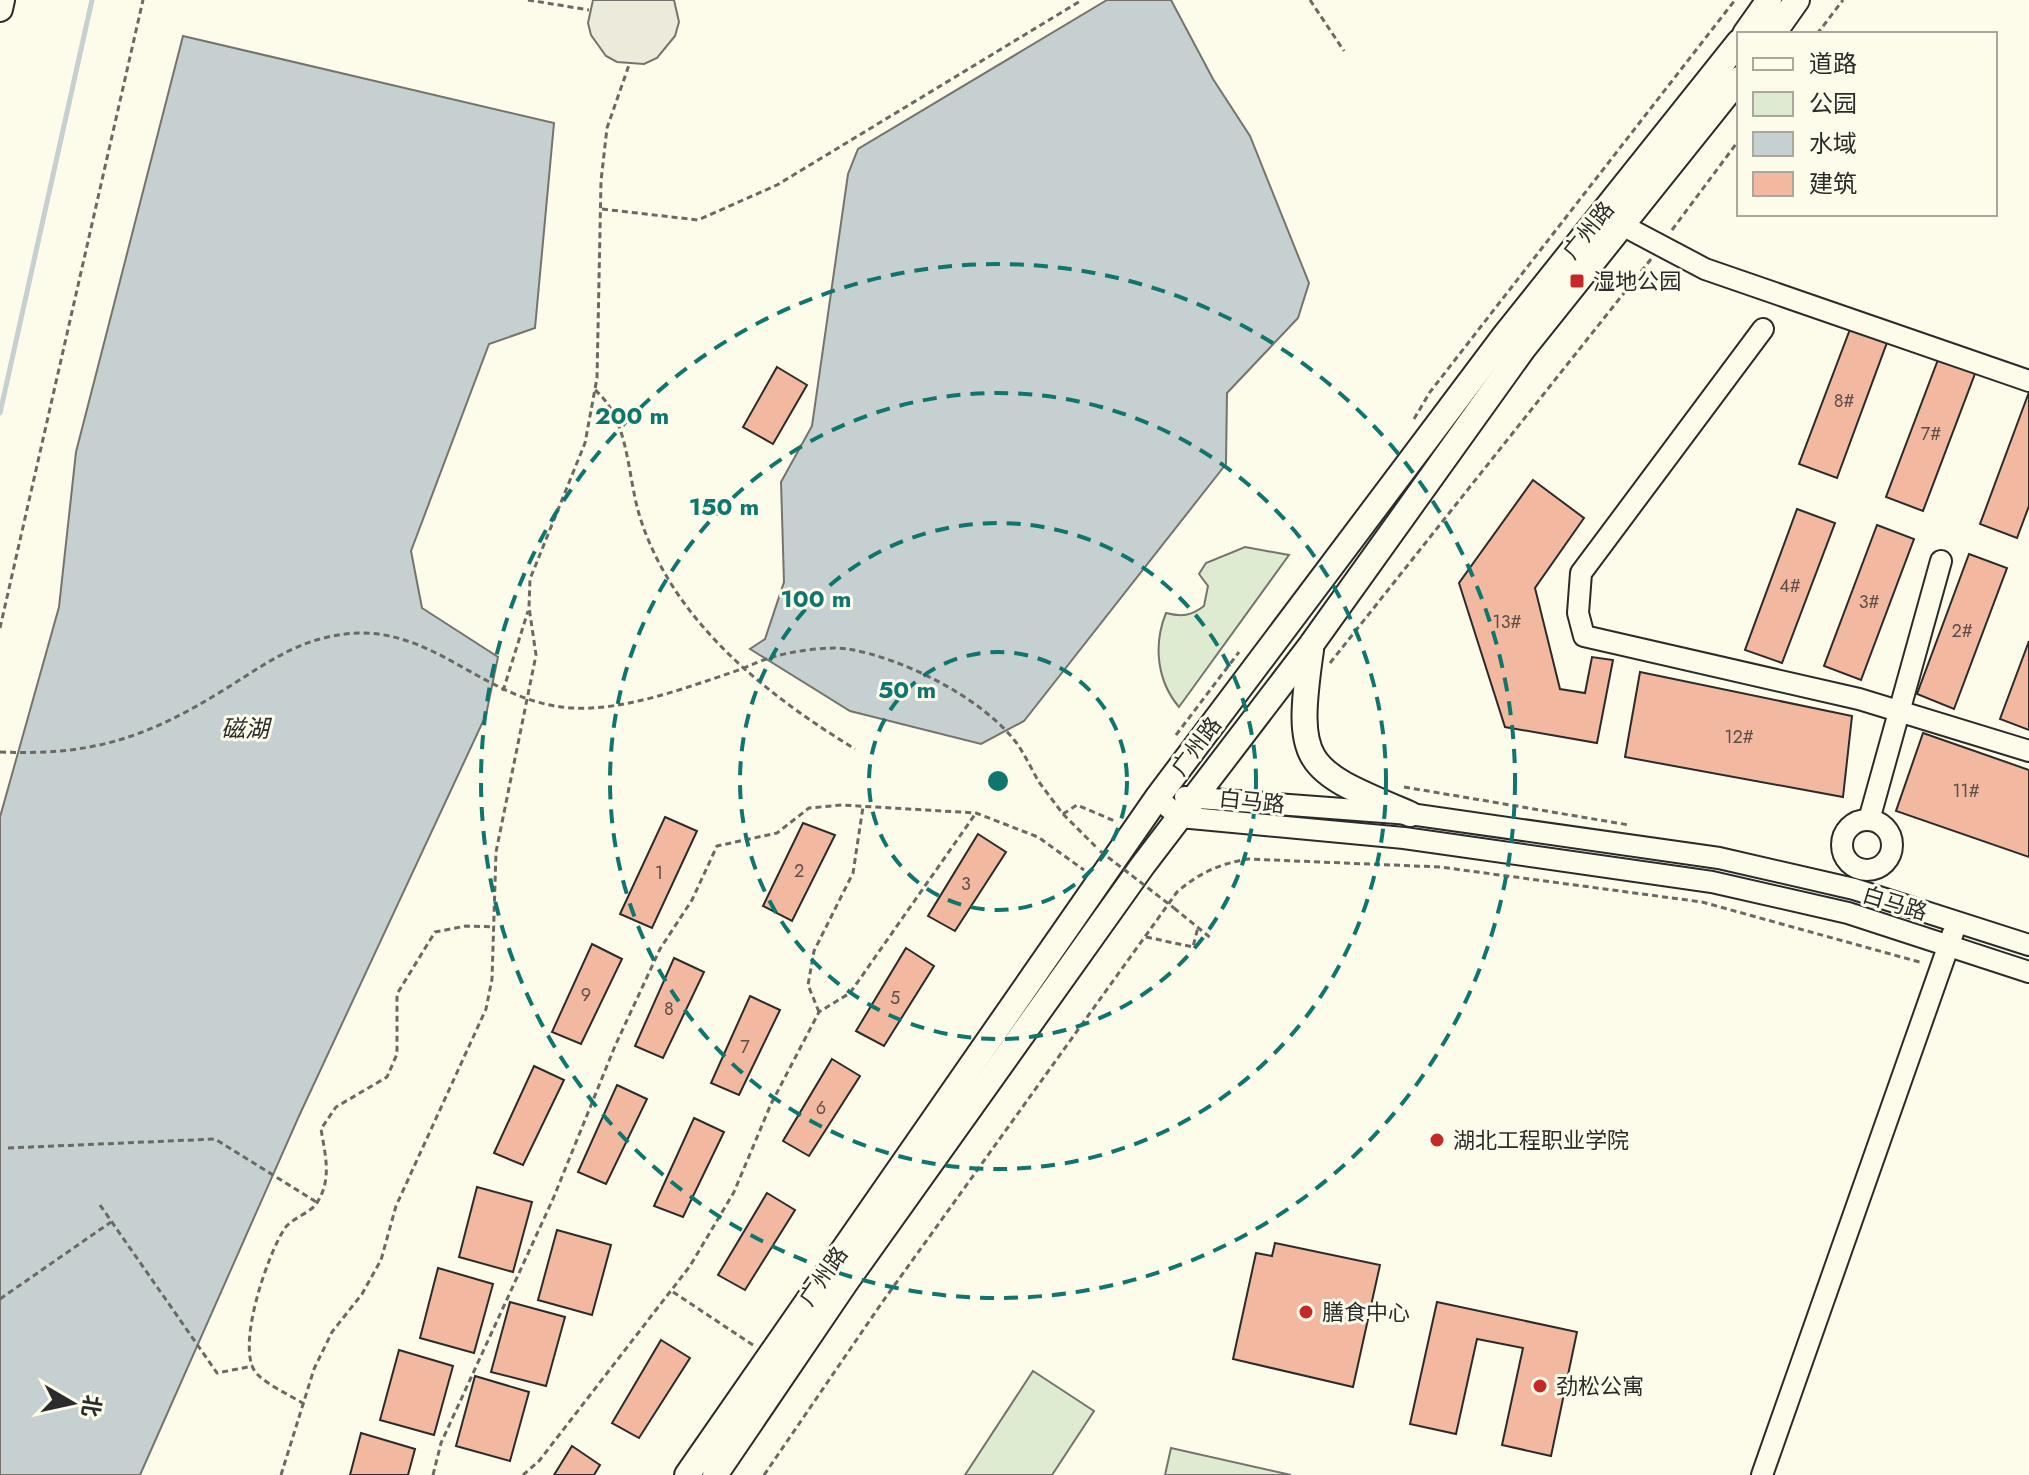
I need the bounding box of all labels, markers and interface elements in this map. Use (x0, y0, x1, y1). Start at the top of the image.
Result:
legend (1737, 32, 1997, 216)
text: 道路 (1809, 46, 1857, 81)
text: 公园 (1809, 86, 1857, 121)
text: 水域 (1809, 126, 1857, 161)
text: 建筑 (1809, 166, 1857, 201)
street label: 广州路 (1555, 194, 1621, 266)
place label: 湿地公园 (1593, 265, 1681, 297)
marker: 湿地公园 (1568, 272, 1586, 290)
house number: 8# (1834, 388, 1854, 414)
text: 200 m (595, 398, 669, 433)
house number: 7# (1921, 421, 1941, 447)
text: 150 m (689, 489, 759, 524)
house number: 4# (1779, 573, 1801, 599)
text: 100 m (781, 581, 851, 616)
house number: 3# (1859, 589, 1879, 615)
house number: 13# (1493, 609, 1522, 635)
house number: 2# (1951, 618, 1973, 644)
text: 50 m (878, 672, 936, 707)
street label: 广州路 (1163, 710, 1229, 782)
water label: 磁湖 (221, 711, 273, 746)
house number: 12# (1724, 724, 1754, 750)
centre of rings (984, 767, 1012, 795)
house number: 11# (1952, 778, 1980, 804)
street label: 白马路 (1218, 782, 1286, 820)
house number: 2 (794, 858, 804, 884)
house number: 1 (655, 860, 663, 886)
house number: 3 (961, 871, 971, 897)
street label: 白马路 (1859, 878, 1931, 928)
house number: 9 (581, 982, 591, 1008)
house number: 5 (890, 985, 900, 1011)
house number: 8 (664, 996, 674, 1022)
house number: 7 (740, 1034, 750, 1060)
house number: 6 (816, 1095, 826, 1121)
place label: 湖北工程职业学院 (1453, 1124, 1629, 1156)
marker: 湖北工程职业学院 (1428, 1131, 1446, 1149)
street label: 广州路 (791, 1240, 855, 1312)
place label: 膳食中心 (1322, 1296, 1410, 1328)
marker: 膳食中心 (1297, 1303, 1315, 1321)
north arrow (32, 1363, 112, 1443)
place label: 劲松公寓 (1556, 1370, 1644, 1402)
marker: 劲松公寓 (1531, 1377, 1549, 1395)
text: 北 (74, 1393, 109, 1420)

